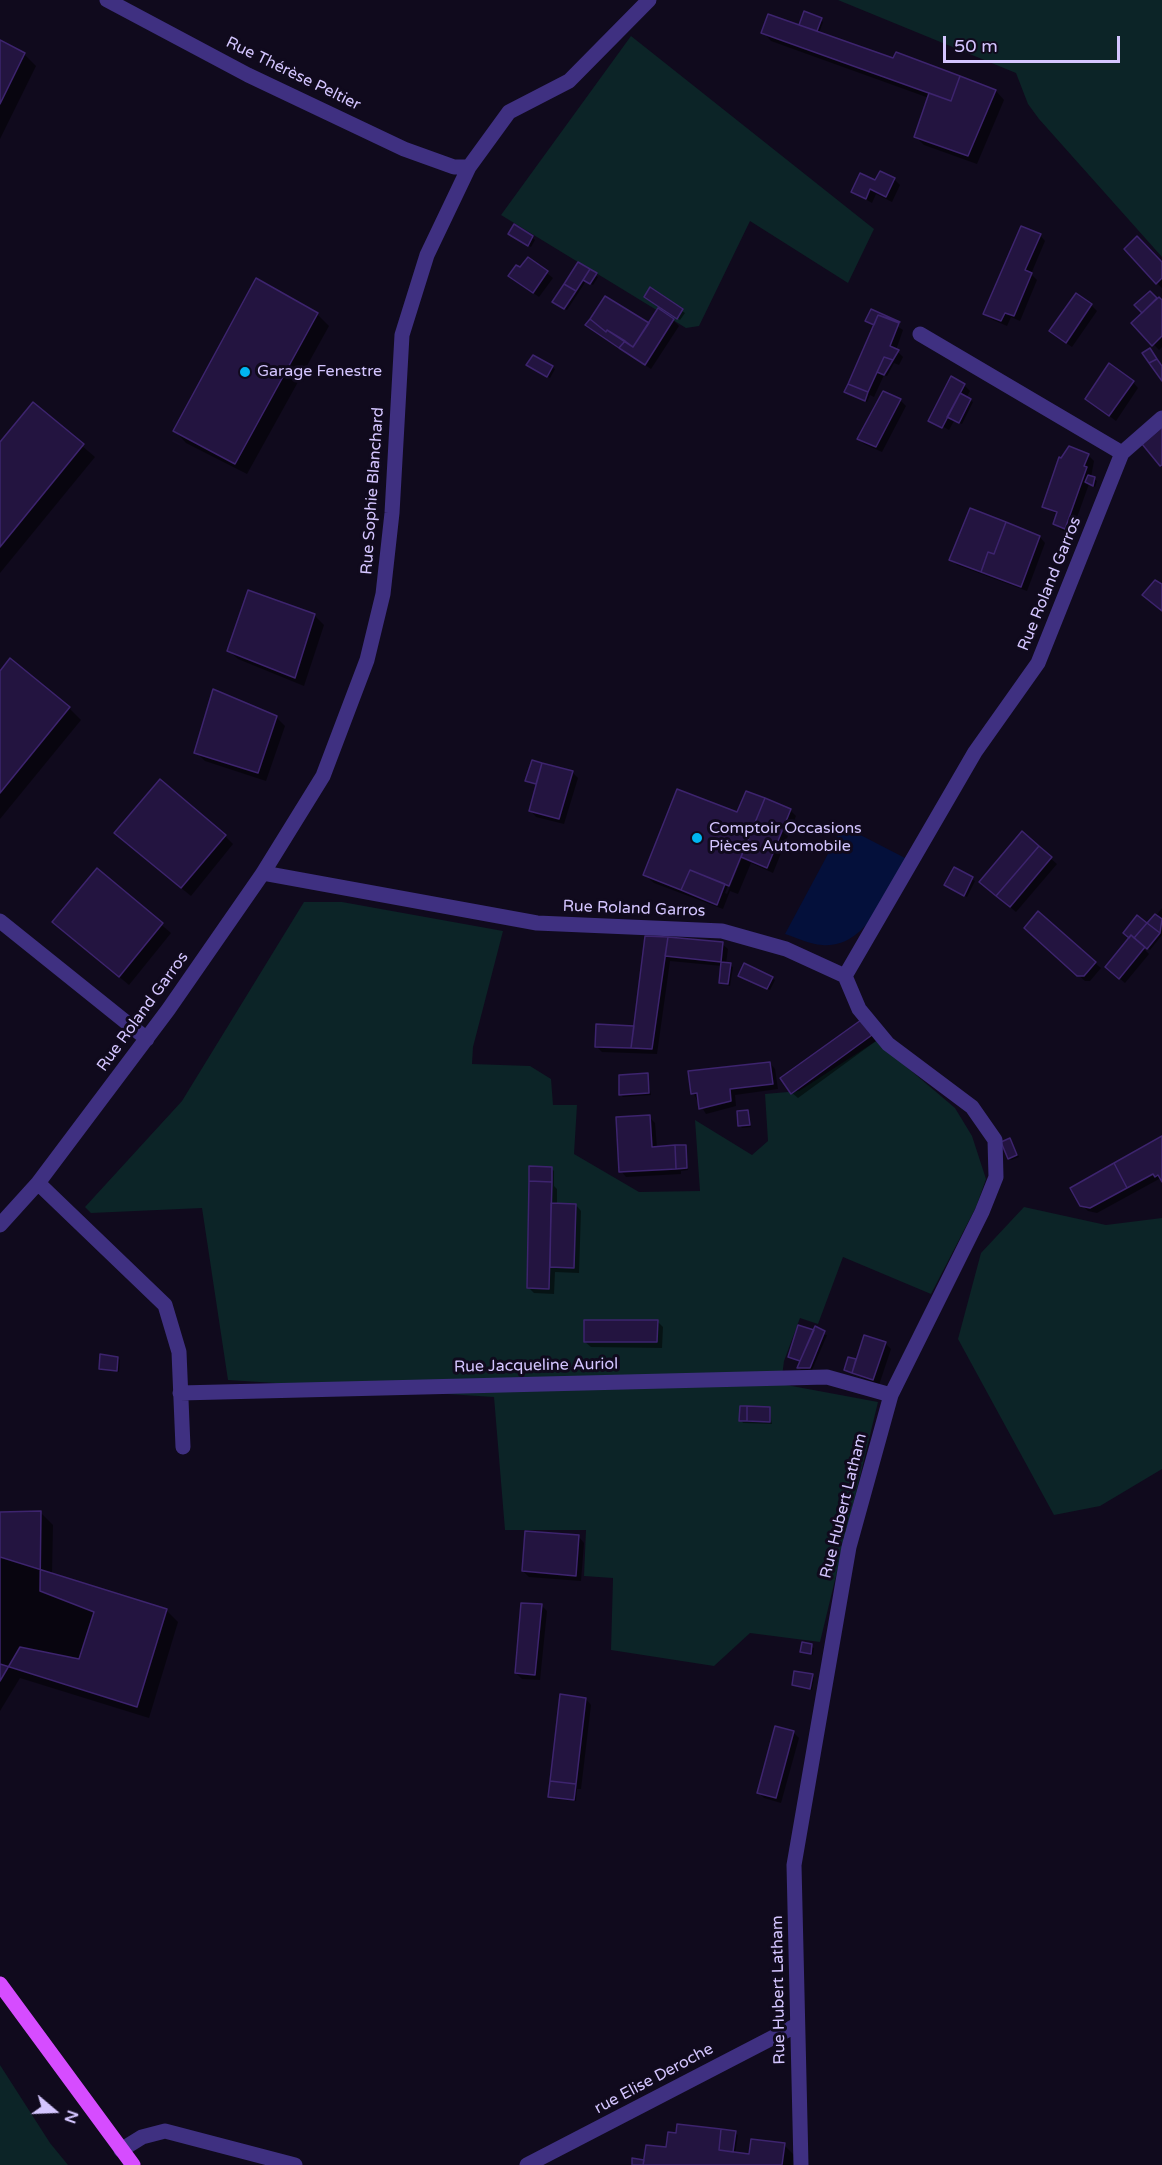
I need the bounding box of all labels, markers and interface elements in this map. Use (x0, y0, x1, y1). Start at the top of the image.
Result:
scale bar (946, 24, 1123, 62)
street label: Rue Thérèse Peltier (223, 33, 363, 115)
text: 50 m (954, 35, 998, 57)
place label: Garage Fenestre (257, 362, 382, 382)
marker: Garage Fenestre (238, 365, 252, 379)
street label: Rue Sophie Blanchard (358, 407, 388, 575)
street label: Rue Roland Garros (1014, 514, 1086, 654)
place label: Comptoir Occasions Pièces Automobile (709, 819, 862, 857)
marker: Comptoir Occasions Pièces Automobile (690, 831, 704, 845)
street label: Rue Roland Garros (562, 897, 706, 921)
street label: Rue Roland Garros (93, 949, 193, 1075)
street label: Rue Jacqueline Auriol (454, 1355, 618, 1377)
street label: Rue Hubert Latham (817, 1431, 871, 1581)
street label: Rue Hubert Latham (768, 1915, 790, 2065)
street label: rue Elise Deroche (591, 2040, 717, 2118)
north arrow (24, 2081, 84, 2141)
text: N (59, 2108, 83, 2126)

